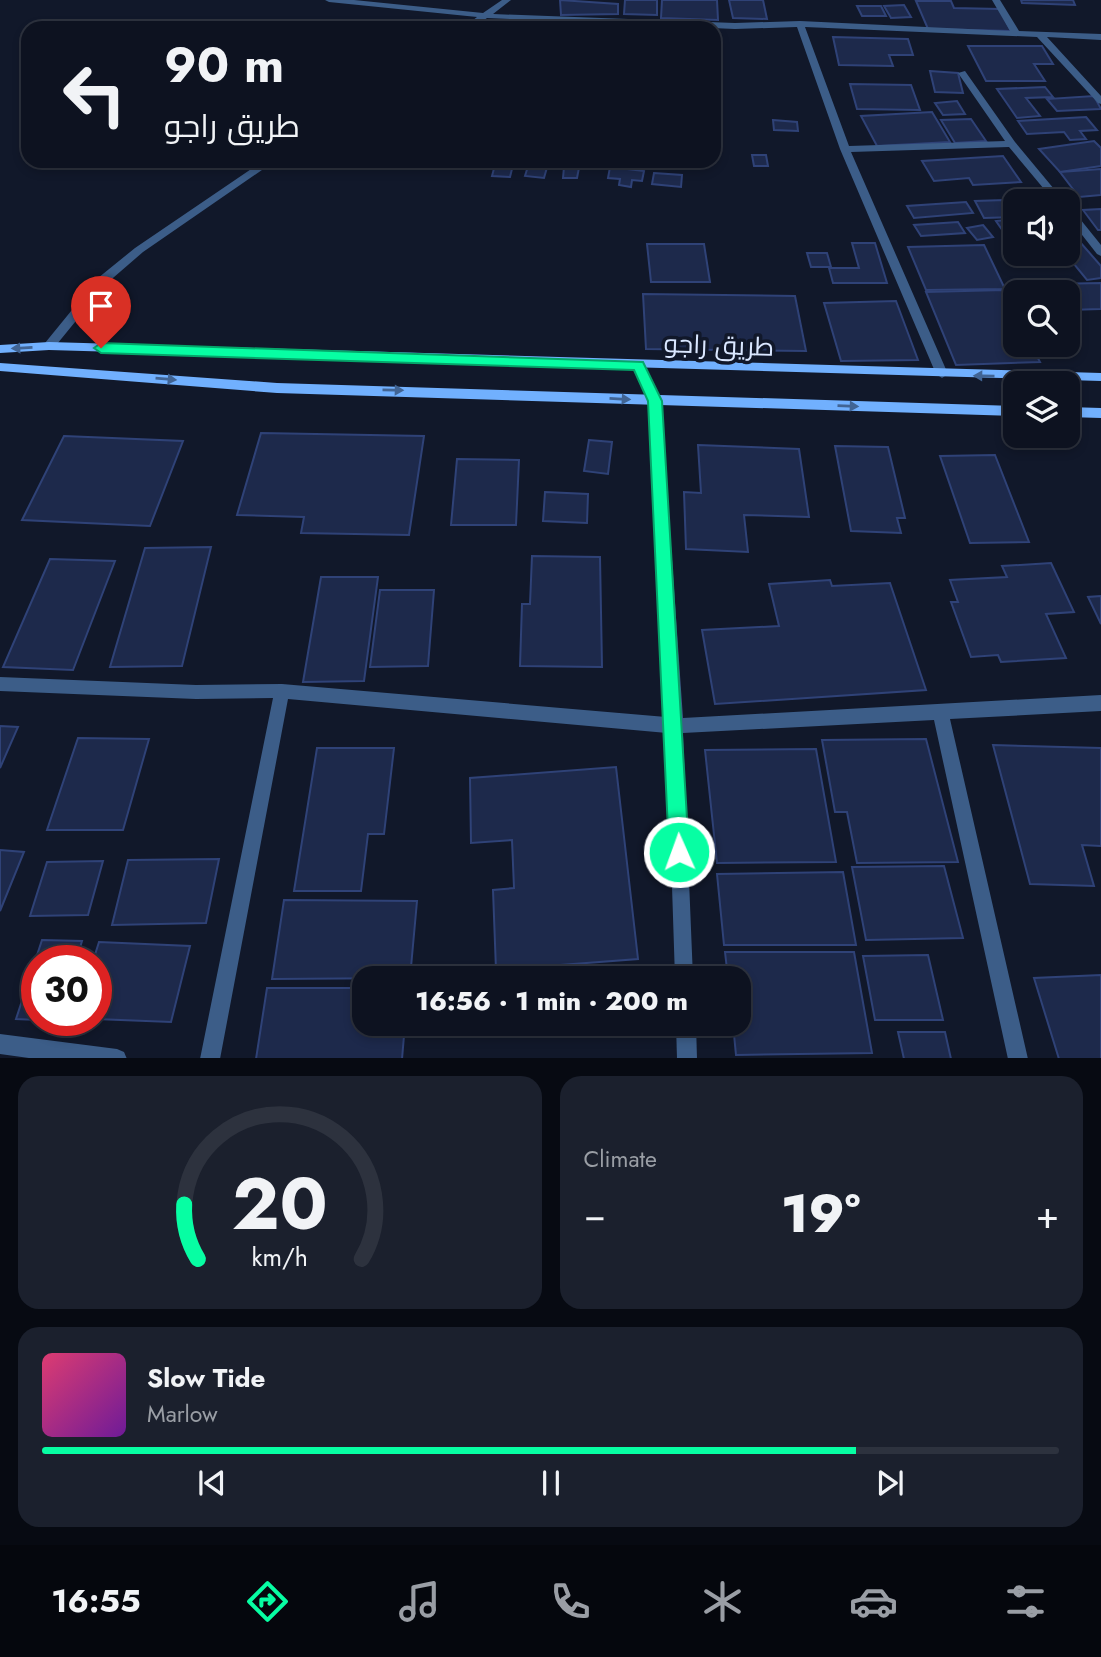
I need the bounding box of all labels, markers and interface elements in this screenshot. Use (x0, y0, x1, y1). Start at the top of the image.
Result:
text: 90 m (164, 30, 284, 100)
icon: left (49, 49, 140, 140)
text: طريق راجو (164, 103, 300, 149)
map controls (1003, 189, 1080, 448)
button: sound (1003, 189, 1080, 266)
pin (71, 276, 131, 348)
button: search (1003, 280, 1080, 357)
icon: arrive (82, 287, 120, 325)
street label: طريق راجو (663, 324, 775, 366)
one-way arrow (11, 342, 33, 353)
one-way arrow (973, 370, 995, 382)
button: layers (1003, 371, 1080, 448)
one-way arrow (155, 374, 177, 385)
one-way arrow (382, 384, 404, 396)
one-way arrow (609, 394, 631, 405)
one-way arrow (837, 400, 859, 412)
position arrow (642, 815, 716, 889)
speed limit sign: 30 (21, 945, 112, 1036)
text: 16:56 · 1 min · 200 m (415, 982, 688, 1020)
text: Climate (584, 1142, 657, 1176)
text: 20 (232, 1151, 328, 1256)
text: 19° (781, 1176, 860, 1252)
text: − (584, 1187, 606, 1242)
text: + (1036, 1187, 1059, 1242)
text: km/h (251, 1238, 308, 1274)
text: Slow Tide (147, 1359, 266, 1397)
text: Marlow (147, 1397, 218, 1431)
icon: previous (193, 1464, 231, 1502)
icon: pause (532, 1464, 570, 1502)
icon: next (871, 1464, 909, 1502)
icon: directions (243, 1577, 292, 1626)
icon: music (395, 1577, 444, 1626)
icon: phone (546, 1577, 595, 1626)
icon: climate (698, 1577, 747, 1626)
icon: car (849, 1577, 898, 1626)
icon: filters (1001, 1577, 1050, 1626)
text: 16:55 (51, 1578, 141, 1624)

